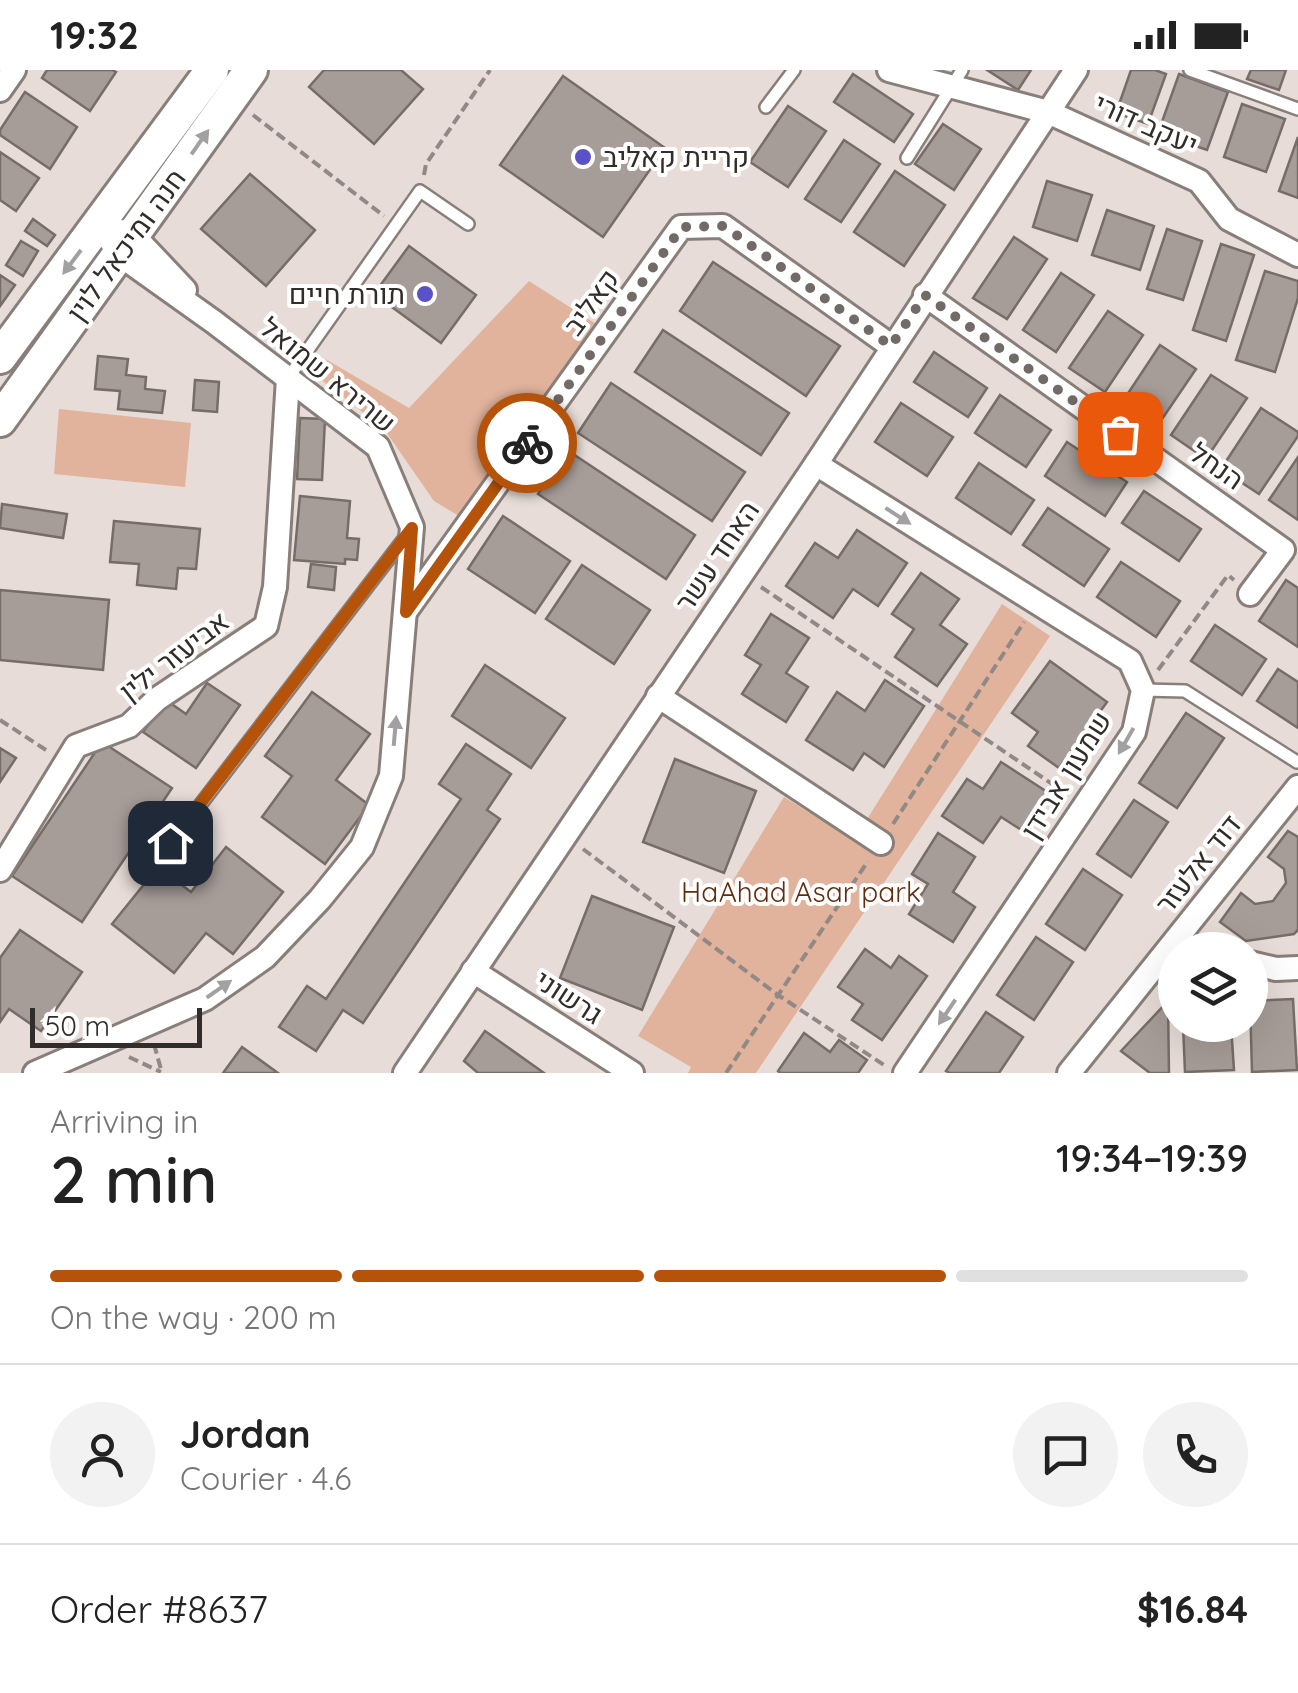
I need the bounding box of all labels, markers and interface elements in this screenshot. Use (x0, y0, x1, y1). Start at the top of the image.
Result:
text: 19:32 (50, 11, 139, 59)
street label: יעקב דורי (1089, 85, 1203, 162)
one-way arrow (190, 128, 209, 155)
place label: קריית קאליב (603, 139, 749, 174)
marker: קריית קאליב (572, 146, 594, 168)
street label: חנה ומיכאל לוין (59, 162, 193, 328)
one-way arrow (63, 249, 83, 275)
street label: קאליב (555, 262, 626, 342)
place label: תורת חיים (289, 276, 405, 311)
marker: תורת חיים (414, 283, 436, 305)
street label: שרירא שמואל (253, 309, 403, 440)
pin (1078, 392, 1163, 477)
courier (477, 393, 577, 493)
icon: bag (1093, 407, 1148, 462)
icon: bike (500, 416, 555, 471)
street label: הנחל (1184, 435, 1251, 497)
street label: האחד עשר (667, 494, 766, 618)
one-way arrow (884, 507, 911, 525)
street label: אביעזר ילין (112, 603, 235, 708)
street label: שמעון אבידן (1013, 704, 1119, 845)
one-way arrow (388, 715, 404, 746)
one-way arrow (1118, 727, 1136, 755)
pin (128, 801, 213, 886)
street label: דוד אלעזר (1147, 807, 1248, 920)
icon: home (143, 816, 198, 871)
park label: HaAhad Asar park (681, 874, 921, 909)
map controls (1158, 932, 1268, 1042)
button: layers (1158, 932, 1268, 1042)
street label: גרשוני (529, 962, 610, 1031)
one-way arrow (206, 980, 232, 1000)
one-way arrow (938, 998, 956, 1025)
scale bar (30, 1003, 202, 1048)
text: 50 m (45, 1008, 110, 1043)
text: Arriving in (50, 1101, 199, 1141)
text: 19:34–19:39 (1056, 1134, 1248, 1182)
text: 2 min (50, 1138, 218, 1219)
text: On the way · 200 m (50, 1297, 337, 1337)
button: person (50, 1402, 155, 1507)
button: chat (1013, 1402, 1118, 1507)
button: phone (1143, 1402, 1248, 1507)
text: Jordan (180, 1410, 311, 1458)
text: Courier · 4.6 (180, 1458, 352, 1498)
text: Order #8637 (50, 1585, 268, 1633)
text: $16.84 (1137, 1585, 1248, 1633)

